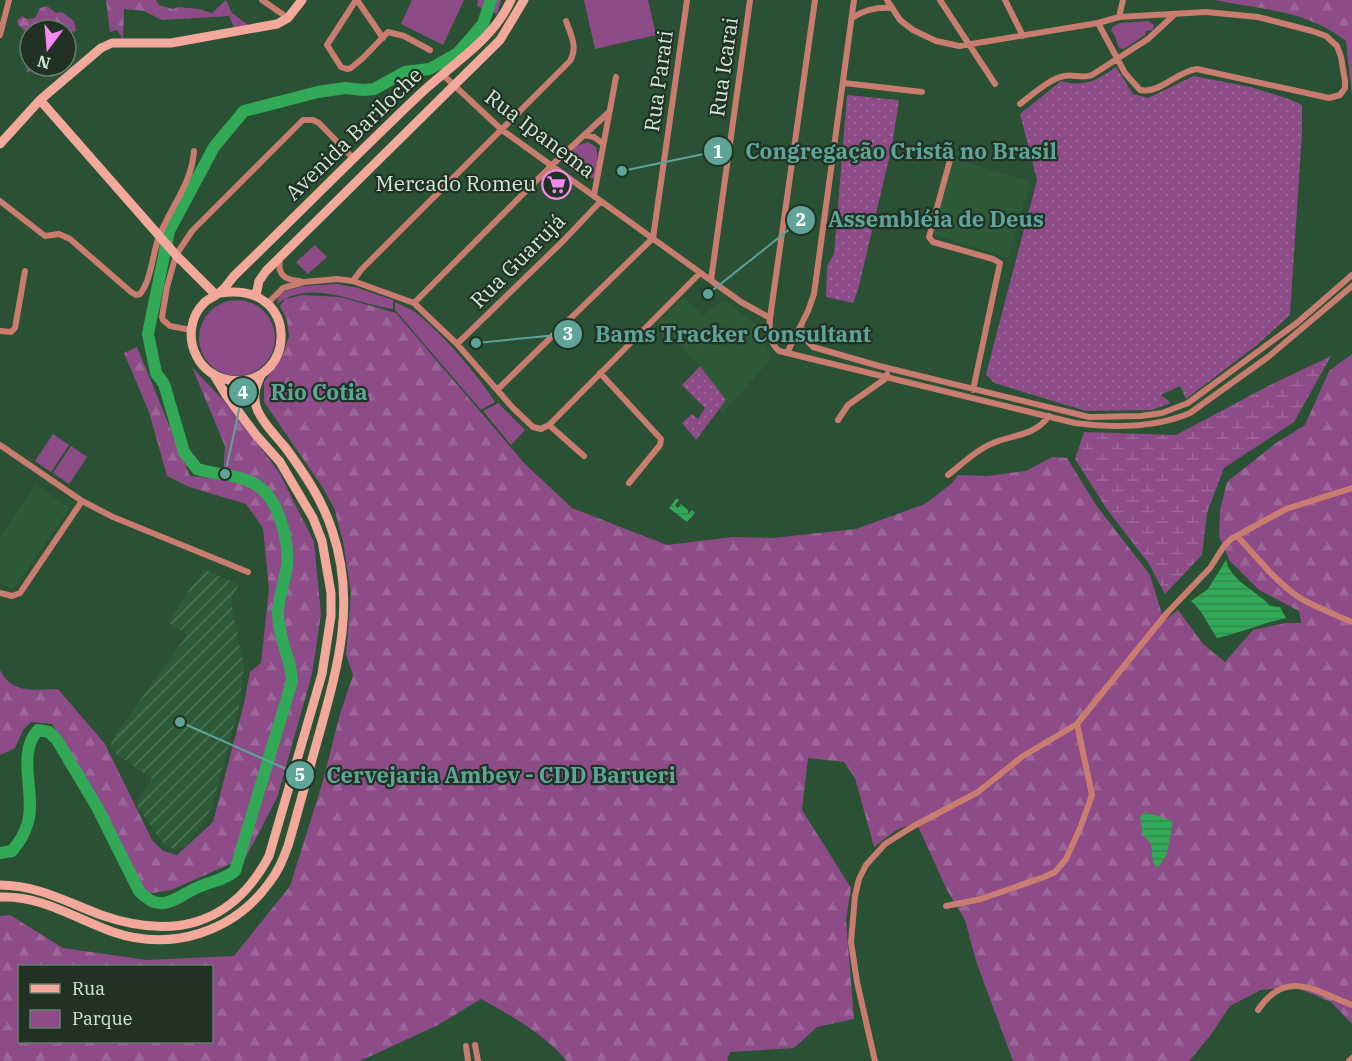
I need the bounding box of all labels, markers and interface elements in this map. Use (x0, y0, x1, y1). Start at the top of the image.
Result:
street label: Rua Icarai (702, 15, 744, 118)
north arrow (18, 18, 78, 78)
street label: Rua Parati (637, 28, 679, 133)
text: N (35, 51, 53, 74)
street label: Avenida Bariloche (279, 61, 428, 206)
street label: Rua Ipanema (480, 83, 601, 184)
callout: Congregação Cristã no Brasil (703, 131, 1069, 171)
text: Congregação Cristã no Brasil (745, 136, 1057, 165)
text: 1 (713, 140, 724, 163)
supermarket icon: Mercado Romeu (541, 168, 573, 200)
place label: Mercado Romeu (375, 169, 536, 197)
callout: Assembléia de Deus (786, 200, 1056, 240)
text: Assembléia de Deus (828, 204, 1044, 233)
street label: Rua Guarujá (464, 207, 571, 314)
text: 2 (796, 208, 806, 231)
callout: Bams Tracker Consultant (553, 314, 883, 354)
text: Bams Tracker Consultant (595, 319, 871, 348)
text: 3 (563, 322, 573, 345)
callout: Rio Cotia (228, 372, 380, 412)
text: Rio Cotia (270, 377, 368, 406)
text: 4 (238, 381, 249, 404)
callout: Cervejaria Ambev - CDD Barueri (285, 755, 688, 795)
text: Cervejaria Ambev - CDD Barueri (326, 760, 676, 789)
text: 5 (295, 763, 305, 786)
legend (18, 965, 213, 1043)
text: Rua (72, 977, 105, 1000)
text: Parque (72, 1007, 132, 1030)

